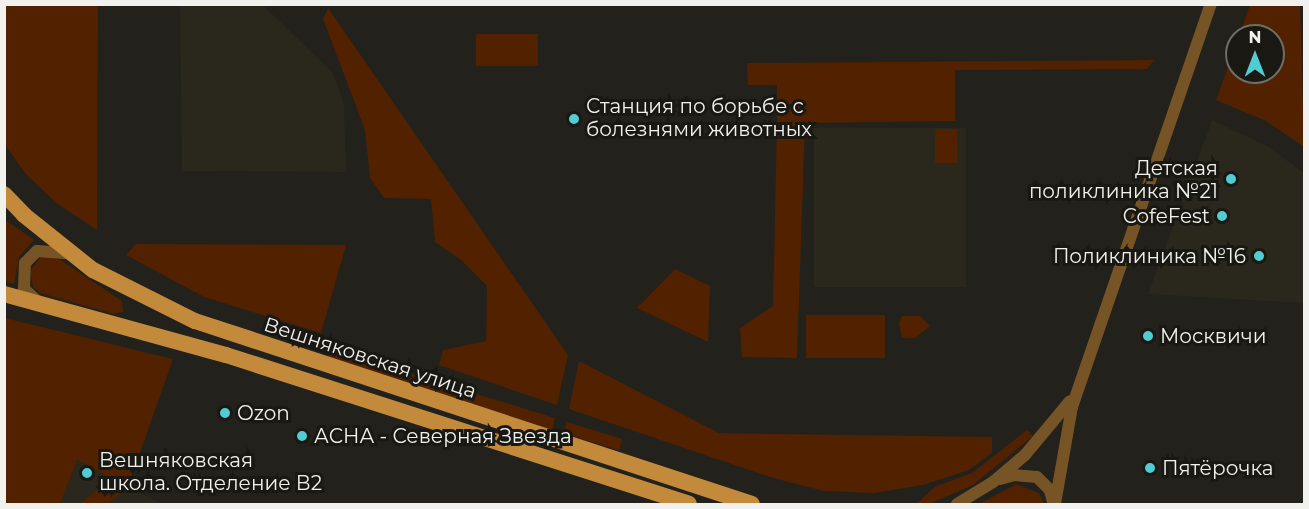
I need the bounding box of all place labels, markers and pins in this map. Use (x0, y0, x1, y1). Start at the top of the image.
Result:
place label: Станция по борьбе с болезнями животных (586, 95, 812, 142)
marker: Станция по борьбе с болезнями животных (567, 112, 581, 126)
place label: Детская поликлиника №21 (1029, 156, 1218, 203)
marker: Детская поликлиника №21 (1222, 170, 1240, 188)
place label: CofeFest (1123, 204, 1210, 228)
marker: CofeFest (1215, 209, 1229, 223)
place label: Поликлиника №16 (1053, 244, 1246, 268)
marker: Поликлиника №16 (1250, 247, 1268, 265)
place label: Москвичи (1160, 324, 1267, 348)
marker: Москвичи (1141, 329, 1155, 343)
place label: Ozon (237, 401, 290, 425)
marker: Ozon (218, 406, 232, 420)
place label: АСНА - Северная Звезда (314, 424, 572, 448)
marker: АСНА - Северная Звезда (295, 429, 309, 443)
place label: Вешняковская школа. Отделение В2 (99, 449, 322, 496)
place label: Пятёрочка (1162, 456, 1273, 480)
marker: Пятёрочка (1143, 461, 1157, 475)
marker: Вешняковская школа. Отделение В2 (80, 466, 94, 480)

